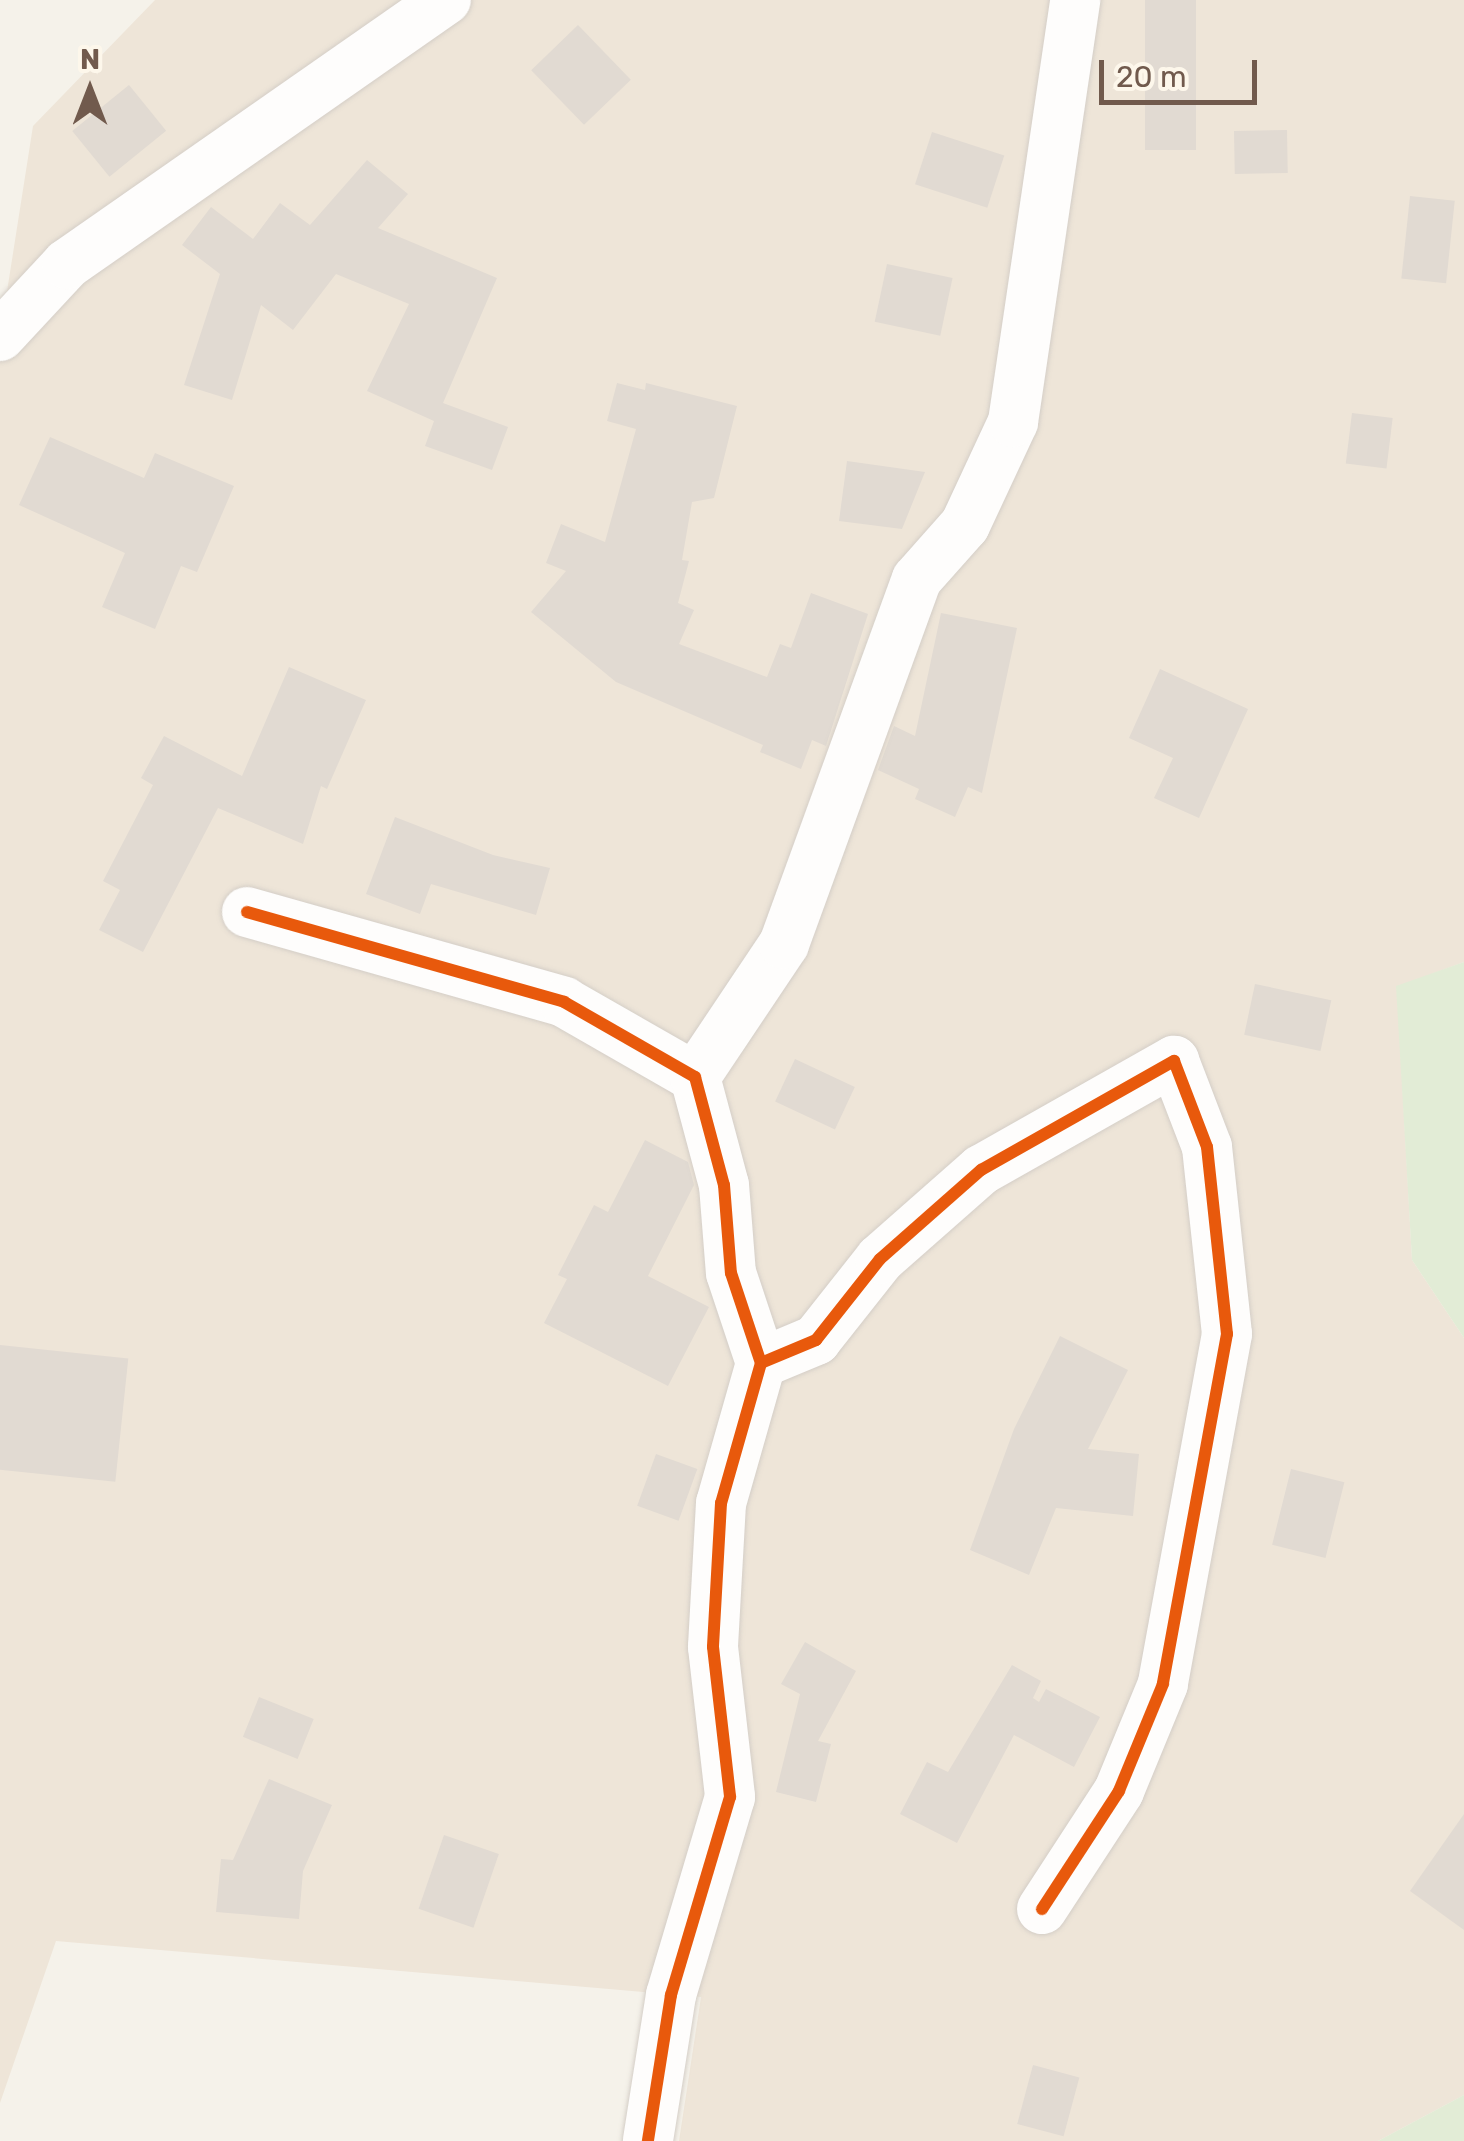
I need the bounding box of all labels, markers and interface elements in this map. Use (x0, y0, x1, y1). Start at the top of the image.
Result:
north arrow (40, 40, 140, 140)
scale bar (1104, 40, 1262, 102)
text: N (80, 43, 100, 76)
text: 20 m (1116, 59, 1187, 95)

